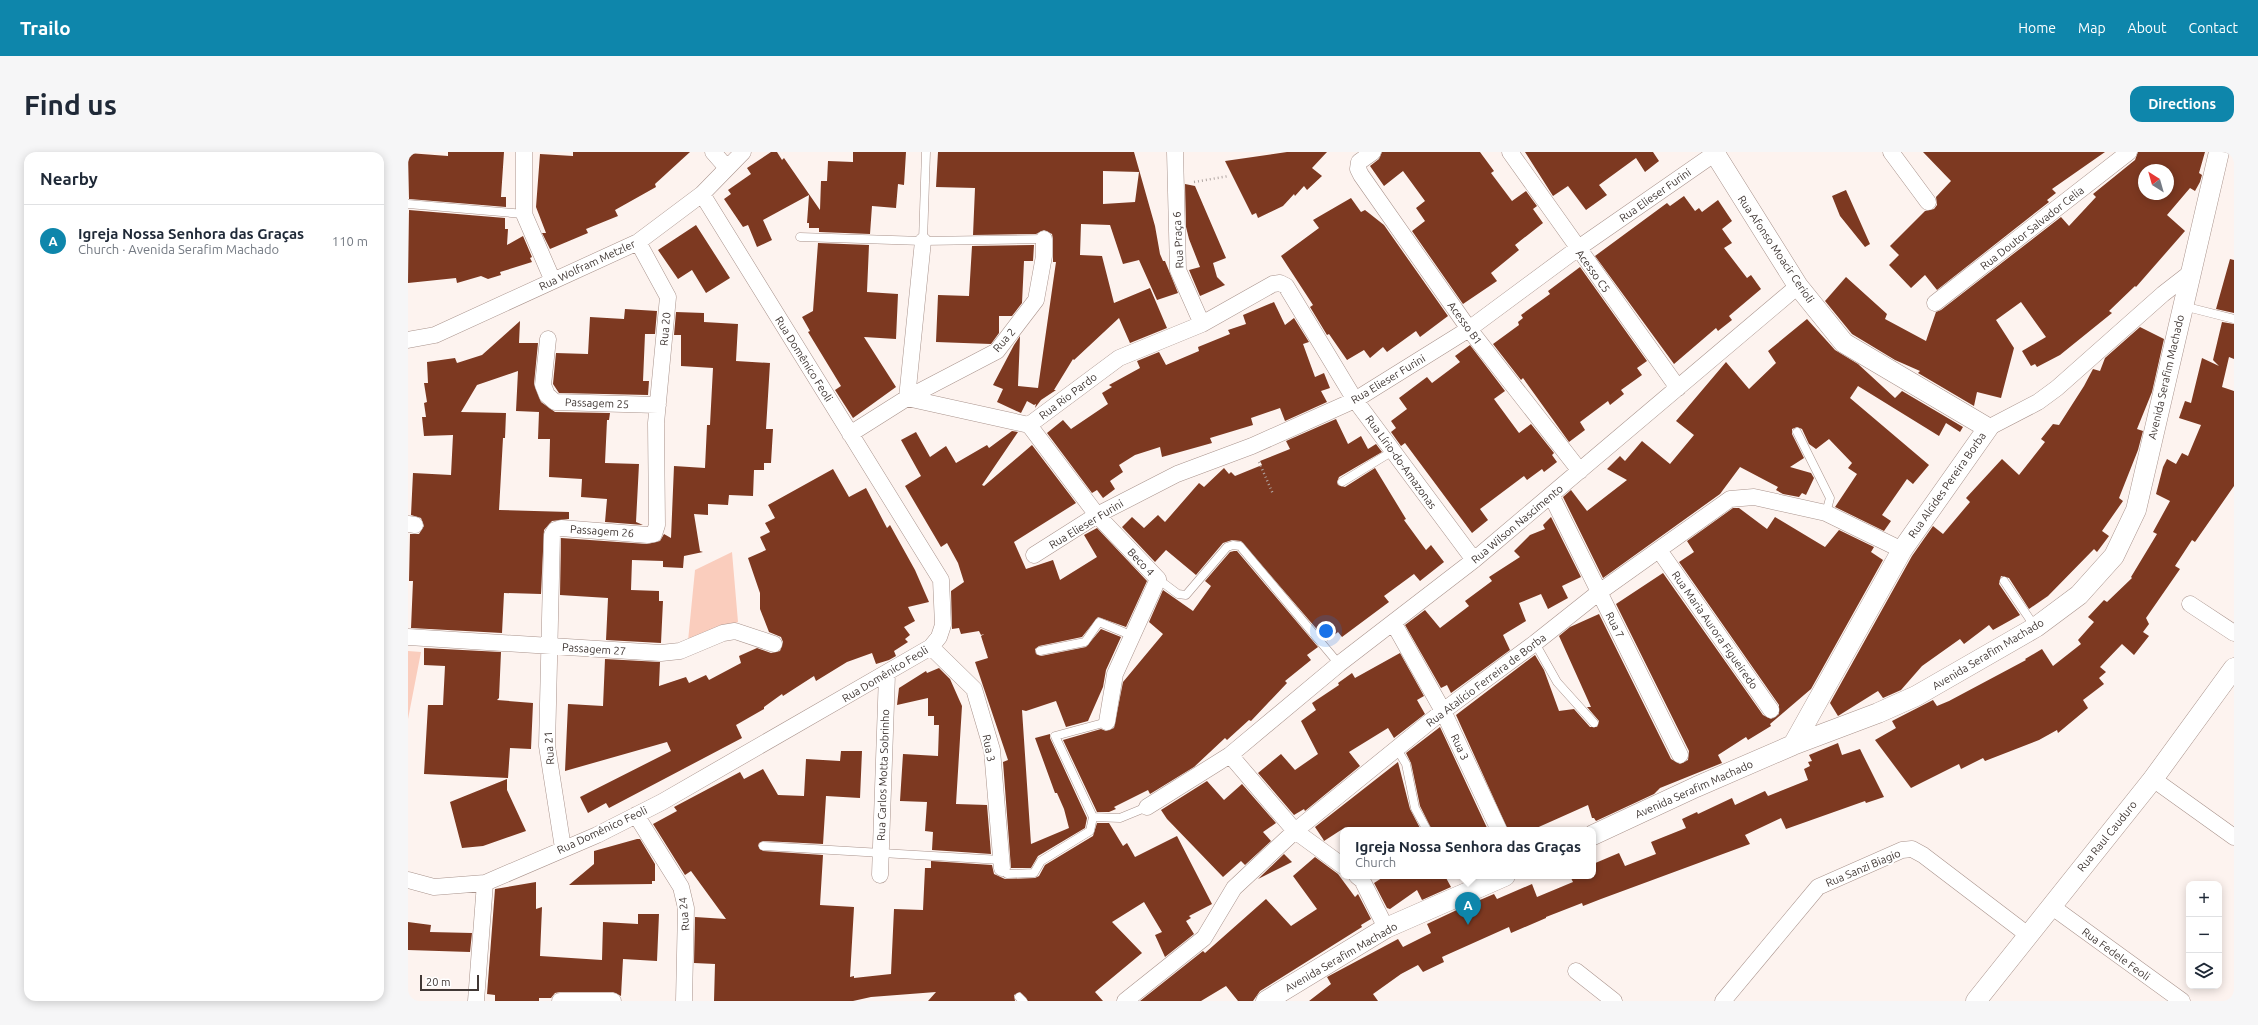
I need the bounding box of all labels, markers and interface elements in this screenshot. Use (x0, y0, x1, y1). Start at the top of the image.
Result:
text: Trailo (20, 17, 71, 39)
text: Home (2018, 20, 2056, 36)
text: Map (2078, 20, 2106, 36)
text: About (2128, 20, 2167, 36)
text: Contact (2189, 20, 2238, 36)
button: Directions (2130, 86, 2234, 122)
text: Find us (24, 89, 117, 120)
north arrow (2138, 164, 2174, 200)
street label: Rua Elieser Furini (1617, 166, 1693, 224)
text: Nearby (40, 169, 98, 188)
street label: Rua Doutor Salvador Celia (1978, 184, 2086, 272)
street label: Rua Afonso Moacir Cerioli (1736, 193, 1816, 305)
street label: Rua Praça 6 (1171, 211, 1185, 269)
text: Igreja Nossa Senhora das Graças (78, 225, 304, 242)
text: A (48, 234, 58, 248)
text: 110 m (332, 234, 368, 248)
street label: Rua Wolfram Metzler (537, 237, 638, 293)
text: Church · Avenida Serafim Machado (78, 242, 279, 256)
street label: Acesso C5 (1574, 247, 1612, 295)
street label: Acesso B1 (1445, 299, 1485, 347)
street label: Rua 20 (658, 312, 672, 346)
street label: Avenida Serafim Machado (2146, 313, 2186, 441)
street label: Rua Domênico Feoli (773, 314, 835, 404)
street label: Rua 2 (990, 326, 1018, 354)
street label: Rua Elieser Furini (1349, 352, 1427, 406)
street label: Rua Rio Pardo (1037, 370, 1099, 422)
street label: Passagem 25 (565, 396, 629, 410)
street label: Rua Lírio-do-Amazonas (1363, 413, 1439, 511)
street label: Rua Alcides Pereira Borba (1906, 430, 1988, 540)
street label: Rua Wilson Nascimento (1469, 482, 1565, 566)
street label: Rua Elieser Furini (1047, 497, 1125, 551)
street label: Passagem 26 (570, 523, 634, 539)
street label: Beco 4 (1125, 546, 1157, 578)
street label: Rua Maria Aurora Figueiredo (1670, 569, 1760, 691)
street label: Rua 7 (1603, 610, 1627, 640)
street label: Avenida Serafim Machado (1930, 616, 2046, 692)
your location (1316, 621, 1336, 641)
street label: Rua Atalício Ferreira de Borba (1424, 631, 1548, 729)
street label: Passagem 27 (562, 641, 626, 657)
street label: Rua Domênico Feoli (840, 644, 930, 704)
street label: Rua Carlos Motta Sobrinho (875, 709, 891, 841)
street label: Rua 21 (542, 731, 556, 765)
street label: Rua 3 (1449, 732, 1471, 762)
street label: Rua 3 (980, 733, 998, 763)
street label: Avenida Serafim Machado (1633, 758, 1755, 820)
street label: Rua Raul Cauduro (2075, 798, 2139, 874)
street label: Rua Domênico Feoli (555, 804, 649, 856)
popup (1340, 827, 1596, 879)
text: Igreja Nossa Senhora das Graças (1355, 838, 1581, 855)
street label: Rua Sanzi Biagio (1824, 847, 1902, 889)
text: Church (1355, 855, 1396, 869)
map controls (2186, 881, 2222, 989)
button: + (2186, 881, 2222, 917)
pin: A (1455, 892, 1481, 925)
street label: Rua 24 (677, 897, 691, 931)
button: − (2186, 917, 2222, 953)
street label: Avenida Serafim Machado (1283, 920, 1399, 994)
street label: Rua Fedele Feoli (2080, 925, 2152, 983)
button: layers (2186, 953, 2222, 989)
scale bar (420, 973, 479, 992)
text: 20 m (426, 976, 450, 988)

